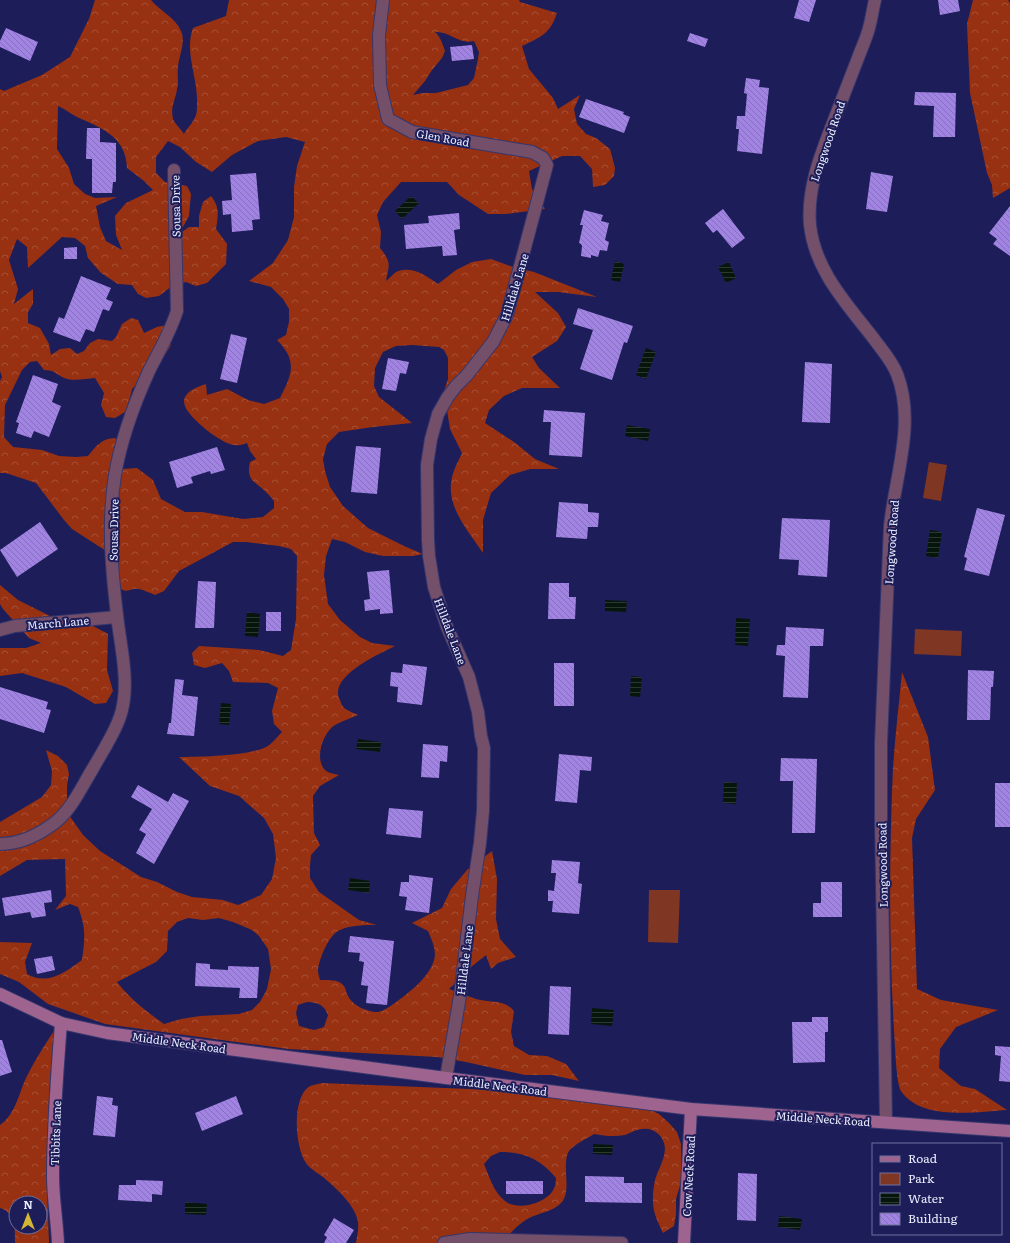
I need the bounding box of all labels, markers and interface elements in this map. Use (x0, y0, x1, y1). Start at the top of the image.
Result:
street label: Longwood Road (806, 98, 848, 184)
street label: Glen Road (415, 124, 471, 150)
street label: Sousa Drive (166, 175, 184, 237)
street label: Hilldale Lane (496, 251, 532, 323)
street label: Sousa Drive (104, 499, 122, 561)
street label: Longwood Road (880, 499, 902, 585)
street label: Hilldale Lane (431, 595, 471, 667)
street label: March Lane (26, 611, 90, 633)
street label: Longwood Road (873, 822, 891, 907)
street label: Hilldale Lane (452, 924, 476, 996)
street label: Middle Neck Road (131, 1027, 227, 1057)
street label: Middle Neck Road (452, 1071, 548, 1099)
street label: Tibbits Lane (46, 1100, 64, 1166)
street label: Middle Neck Road (775, 1107, 871, 1129)
street label: Cow Neck Road (678, 1135, 698, 1217)
legend (872, 1143, 1002, 1235)
text: Road (908, 1149, 938, 1167)
text: Park (908, 1169, 935, 1187)
text: Water (908, 1189, 944, 1207)
north arrow (8, 1195, 48, 1235)
text: N (23, 1196, 33, 1212)
text: Building (908, 1209, 958, 1227)

